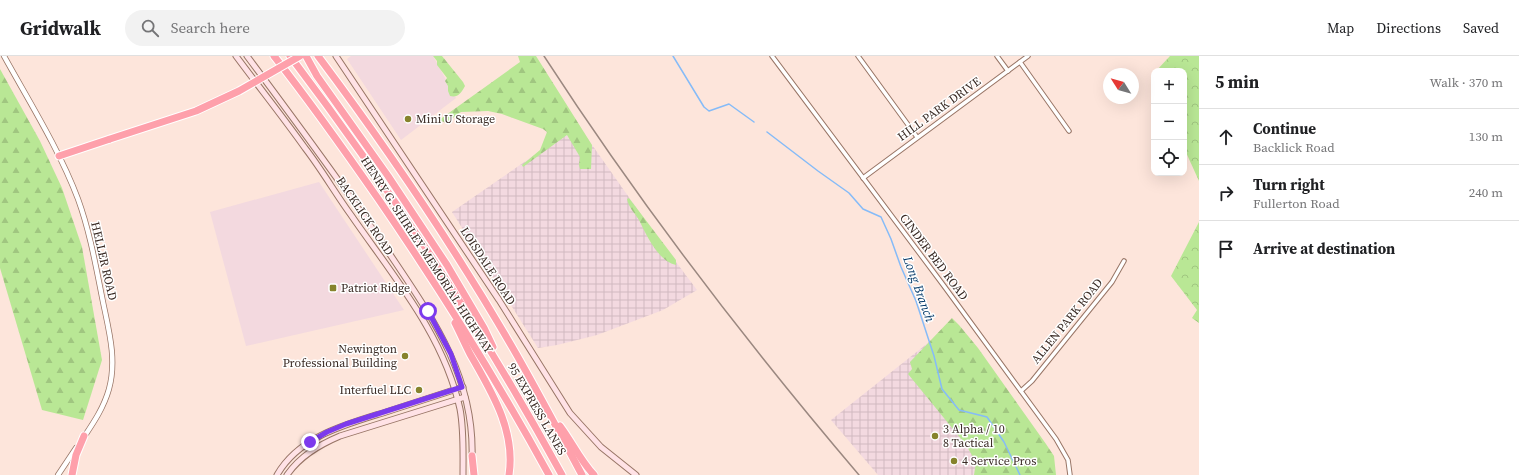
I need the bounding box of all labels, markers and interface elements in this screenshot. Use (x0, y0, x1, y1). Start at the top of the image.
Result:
search box (125, 10, 405, 46)
text: Gridwalk (20, 15, 101, 41)
icon: search (139, 17, 161, 39)
text: Search here (171, 17, 250, 38)
text: Map (1327, 18, 1354, 38)
text: Directions (1376, 18, 1441, 38)
text: Saved (1463, 18, 1499, 38)
north arrow (1103, 68, 1139, 104)
map controls (1151, 68, 1187, 176)
button: + (1151, 68, 1187, 104)
text: 5 min (1215, 70, 1259, 94)
street label: HILL PARK DRIVE (894, 73, 984, 145)
text: Walk · 370 m (1430, 74, 1503, 91)
button: − (1151, 104, 1187, 140)
place label: Mini U Storage (416, 111, 495, 127)
marker: Mini U Storage (403, 114, 413, 124)
text: Continue (1253, 118, 1316, 139)
icon: ahead (1215, 126, 1237, 148)
text: 130 m (1469, 128, 1503, 145)
text: Backlick Road (1253, 139, 1335, 156)
button: locate (1151, 140, 1187, 176)
street label: HENRY G. SHIRLEY MEMORIAL HIGHWAY (357, 154, 497, 357)
street label: BACKLICK ROAD (333, 174, 397, 258)
text: Turn right (1253, 174, 1325, 195)
icon: right (1215, 182, 1237, 204)
text: 240 m (1469, 184, 1503, 201)
text: Fullerton Road (1253, 195, 1340, 212)
street label: CINDER BED ROAD (896, 210, 972, 304)
street label: HELLER ROAD (87, 220, 121, 302)
street label: LOISDALE ROAD (457, 224, 519, 308)
icon: arrive (1215, 238, 1237, 260)
text: Arrive at destination (1253, 238, 1395, 259)
water label: Long Branch (899, 253, 939, 324)
street label: ALLEN PARK ROAD (1028, 275, 1106, 367)
place label: Patriot Ridge (341, 280, 410, 296)
marker: Patriot Ridge (328, 283, 338, 293)
route start (419, 302, 437, 320)
place label: Newington Professional Building (283, 341, 397, 371)
marker: Newington Professional Building (400, 351, 410, 361)
street label: 95 EXPRESS LANES (504, 360, 570, 458)
place label: Interfuel LLC (339, 382, 411, 398)
marker: Interfuel LLC (414, 385, 424, 395)
place label: 3 Alpha / 10 8 Tactical (943, 421, 1005, 451)
marker: 3 Alpha / 10 8 Tactical (930, 431, 940, 441)
route end (301, 433, 319, 451)
place label: 4 Service Pros (962, 453, 1036, 469)
marker: 4 Service Pros (949, 456, 959, 466)

